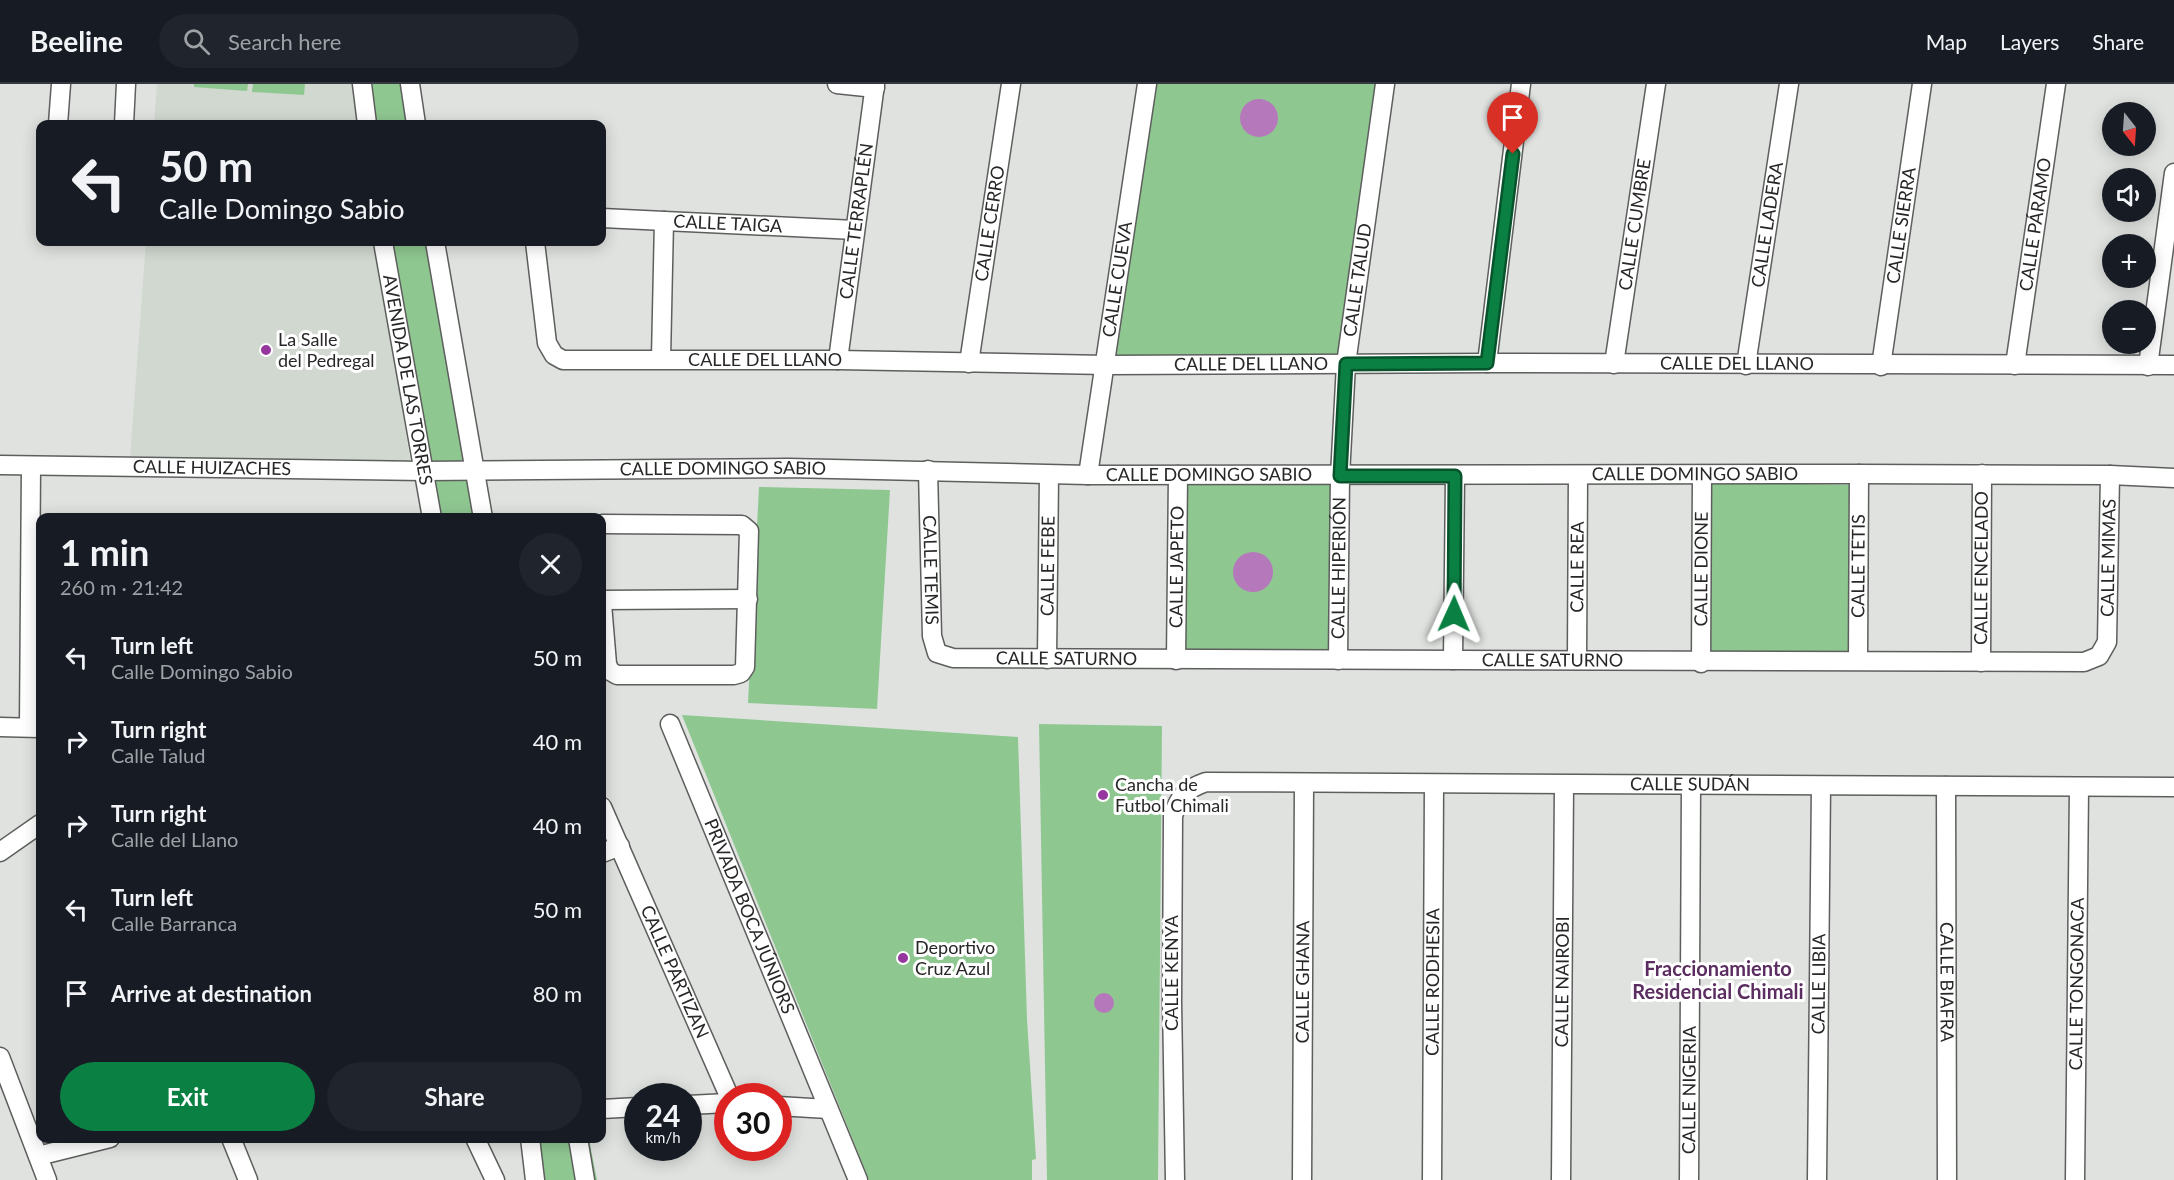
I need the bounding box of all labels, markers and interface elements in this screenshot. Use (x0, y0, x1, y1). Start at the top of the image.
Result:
search box (159, 14, 579, 68)
text: Beeline (30, 24, 123, 58)
icon: search (180, 25, 213, 58)
text: Search here (228, 28, 341, 55)
text: Map (1926, 29, 1967, 54)
text: Layers (2000, 29, 2059, 54)
text: Share (2092, 29, 2144, 54)
pin (1487, 92, 1538, 154)
icon: arrive (1496, 101, 1529, 134)
north arrow (2102, 102, 2156, 156)
map controls (2102, 102, 2156, 354)
text: 50 m (159, 141, 253, 191)
street label: CALLE TERRAPLÉN (834, 142, 877, 300)
icon: left (60, 144, 138, 222)
street label: CALLE PÁRAMO (2014, 156, 2055, 292)
street label: CALLE CUMBRE (1613, 157, 1655, 292)
street label: CALLE LADERA (1746, 159, 1787, 289)
street label: CALLE CERRO (969, 164, 1009, 283)
street label: CALLE SIERRA (1881, 165, 1920, 285)
button: sound (2102, 168, 2156, 222)
text: Calle Domingo Sabio (159, 192, 405, 225)
street label: CALLE TAIGA (673, 209, 784, 237)
street label: CALLE CUEVA (1097, 219, 1136, 338)
street label: CALLE TALUD (1338, 222, 1376, 338)
button: + (2102, 234, 2156, 288)
street label: AVENIDA DE LAS TORRES (379, 273, 438, 487)
button: − (2102, 300, 2156, 354)
place label: La Salle del Pedregal (278, 328, 375, 371)
marker: La Salle del Pedregal (259, 343, 273, 357)
street label: CALLE DEL LLANO (688, 348, 842, 370)
street label: CALLE DEL LLANO (1174, 352, 1328, 375)
street label: CALLE DEL LLANO (1660, 352, 1814, 374)
street label: CALLE HUIZACHES (133, 455, 291, 479)
street label: CALLE DOMINGO SABIO (620, 456, 826, 479)
street label: CALLE DOMINGO SABIO (1592, 462, 1798, 484)
street label: CALLE DOMINGO SABIO (1106, 463, 1312, 485)
street label: CALLE ENCELADO (1969, 491, 1992, 645)
street label: CALLE HIPERIÓN (1326, 497, 1350, 639)
street label: CALLE MIMAS (2095, 499, 2120, 617)
street label: CALLE JAPETO (1164, 506, 1188, 628)
street label: CALLE DIONE (1689, 511, 1712, 627)
street label: CALLE TETIS (1846, 514, 1869, 618)
street label: CALLE TEMIS (919, 515, 944, 625)
street label: CALLE FEBE (1035, 516, 1059, 616)
street label: CALLE REA (1565, 520, 1588, 613)
text: 1 min (60, 530, 149, 574)
button: close (519, 533, 582, 596)
text: 260 m · 21:42 (60, 575, 183, 599)
position arrow (1422, 582, 1486, 646)
text: Turn left (111, 632, 193, 659)
icon: left (60, 641, 93, 674)
text: 50 m (533, 644, 582, 671)
street label: CALLE SATURNO (996, 646, 1137, 669)
street label: CALLE SATURNO (1482, 648, 1623, 671)
text: Calle Domingo Sabio (111, 659, 293, 683)
text: Turn right (111, 716, 206, 743)
icon: right (60, 725, 93, 758)
text: 40 m (533, 728, 582, 755)
text: Calle Talud (111, 743, 205, 767)
street label: CALLE SUDÁN (1630, 772, 1750, 795)
place label: Cancha de Futbol Chimali (1115, 773, 1229, 816)
marker: Cancha de Futbol Chimali (1096, 788, 1110, 802)
text: Turn right (111, 800, 206, 827)
icon: right (60, 809, 93, 842)
text: 40 m (533, 812, 582, 839)
street label: PRIVADA BOCA JÚNIORS (700, 815, 800, 1017)
text: Calle del Llano (111, 827, 238, 851)
text: Turn left (111, 884, 193, 911)
icon: left (60, 893, 93, 926)
text: 50 m (533, 896, 582, 923)
street label: CALLE TONGONACA (2064, 897, 2088, 1071)
street label: CALLE PARTIZAN (636, 901, 714, 1041)
street label: CALLE RODHESIA (1421, 907, 1443, 1056)
text: Calle Barranca (111, 911, 237, 935)
street label: CALLE KENYA (1160, 914, 1182, 1031)
street label: CALLE NAIROBI (1550, 916, 1573, 1048)
street label: CALLE GHANA (1291, 920, 1313, 1043)
street label: CALLE BIAFRA (1936, 922, 1959, 1043)
street label: CALLE LIBIA (1806, 933, 1830, 1035)
place label: Deportivo Cruz Azul (915, 936, 995, 979)
marker: Deportivo Cruz Azul (896, 951, 910, 965)
district label: Fraccionamiento Residencial Chimali (1632, 956, 1804, 1003)
icon: arrive (60, 977, 93, 1010)
text: Arrive at destination (111, 980, 312, 1007)
text: 80 m (533, 980, 582, 1007)
street label: CALLE NIGERIA (1677, 1025, 1700, 1154)
button: Exit (60, 1062, 315, 1131)
button: Share (327, 1062, 582, 1131)
speed limit sign: 30 (714, 1083, 792, 1161)
text: 24 (646, 1097, 680, 1133)
text: km/h (645, 1128, 681, 1146)

